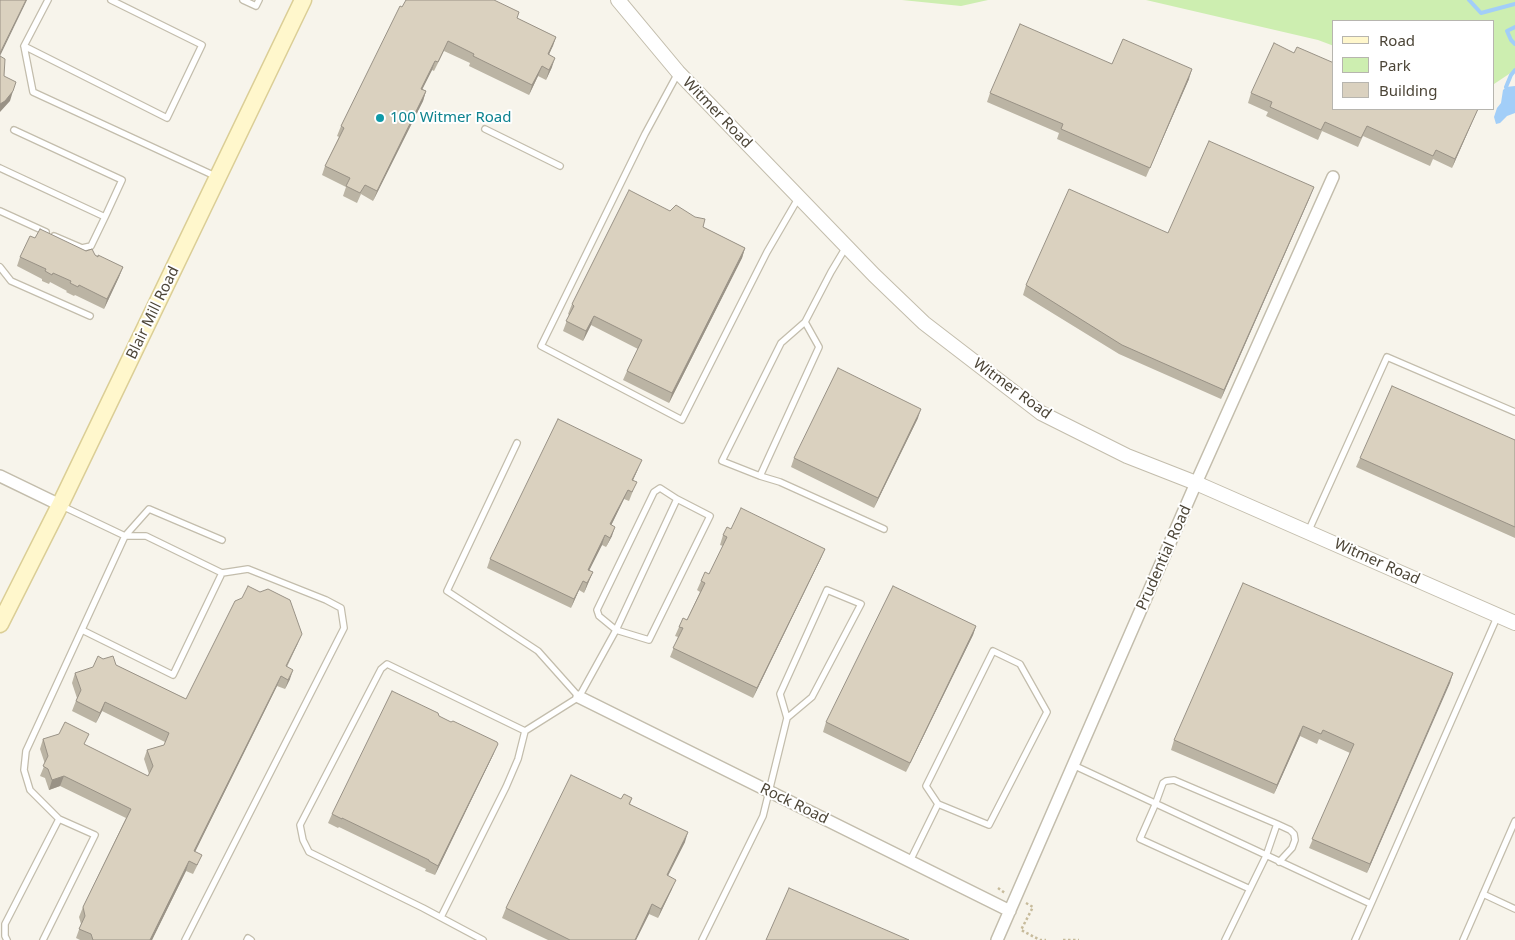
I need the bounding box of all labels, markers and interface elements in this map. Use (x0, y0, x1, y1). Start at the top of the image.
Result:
legend (1332, 20, 1495, 110)
text: Road (1379, 30, 1415, 50)
text: Park (1379, 55, 1411, 75)
street label: Witmer Road (679, 74, 755, 152)
text: Building (1379, 80, 1437, 100)
place label: 100 Witmer Road (390, 109, 511, 127)
marker: 100 Witmer Road (374, 112, 386, 124)
street label: Blair Mill Road (123, 264, 183, 362)
street label: Witmer Road (970, 355, 1054, 423)
street label: Prudential Road (1133, 503, 1195, 613)
street label: Witmer Road (1331, 535, 1423, 589)
street label: Rock Road (757, 780, 831, 828)

